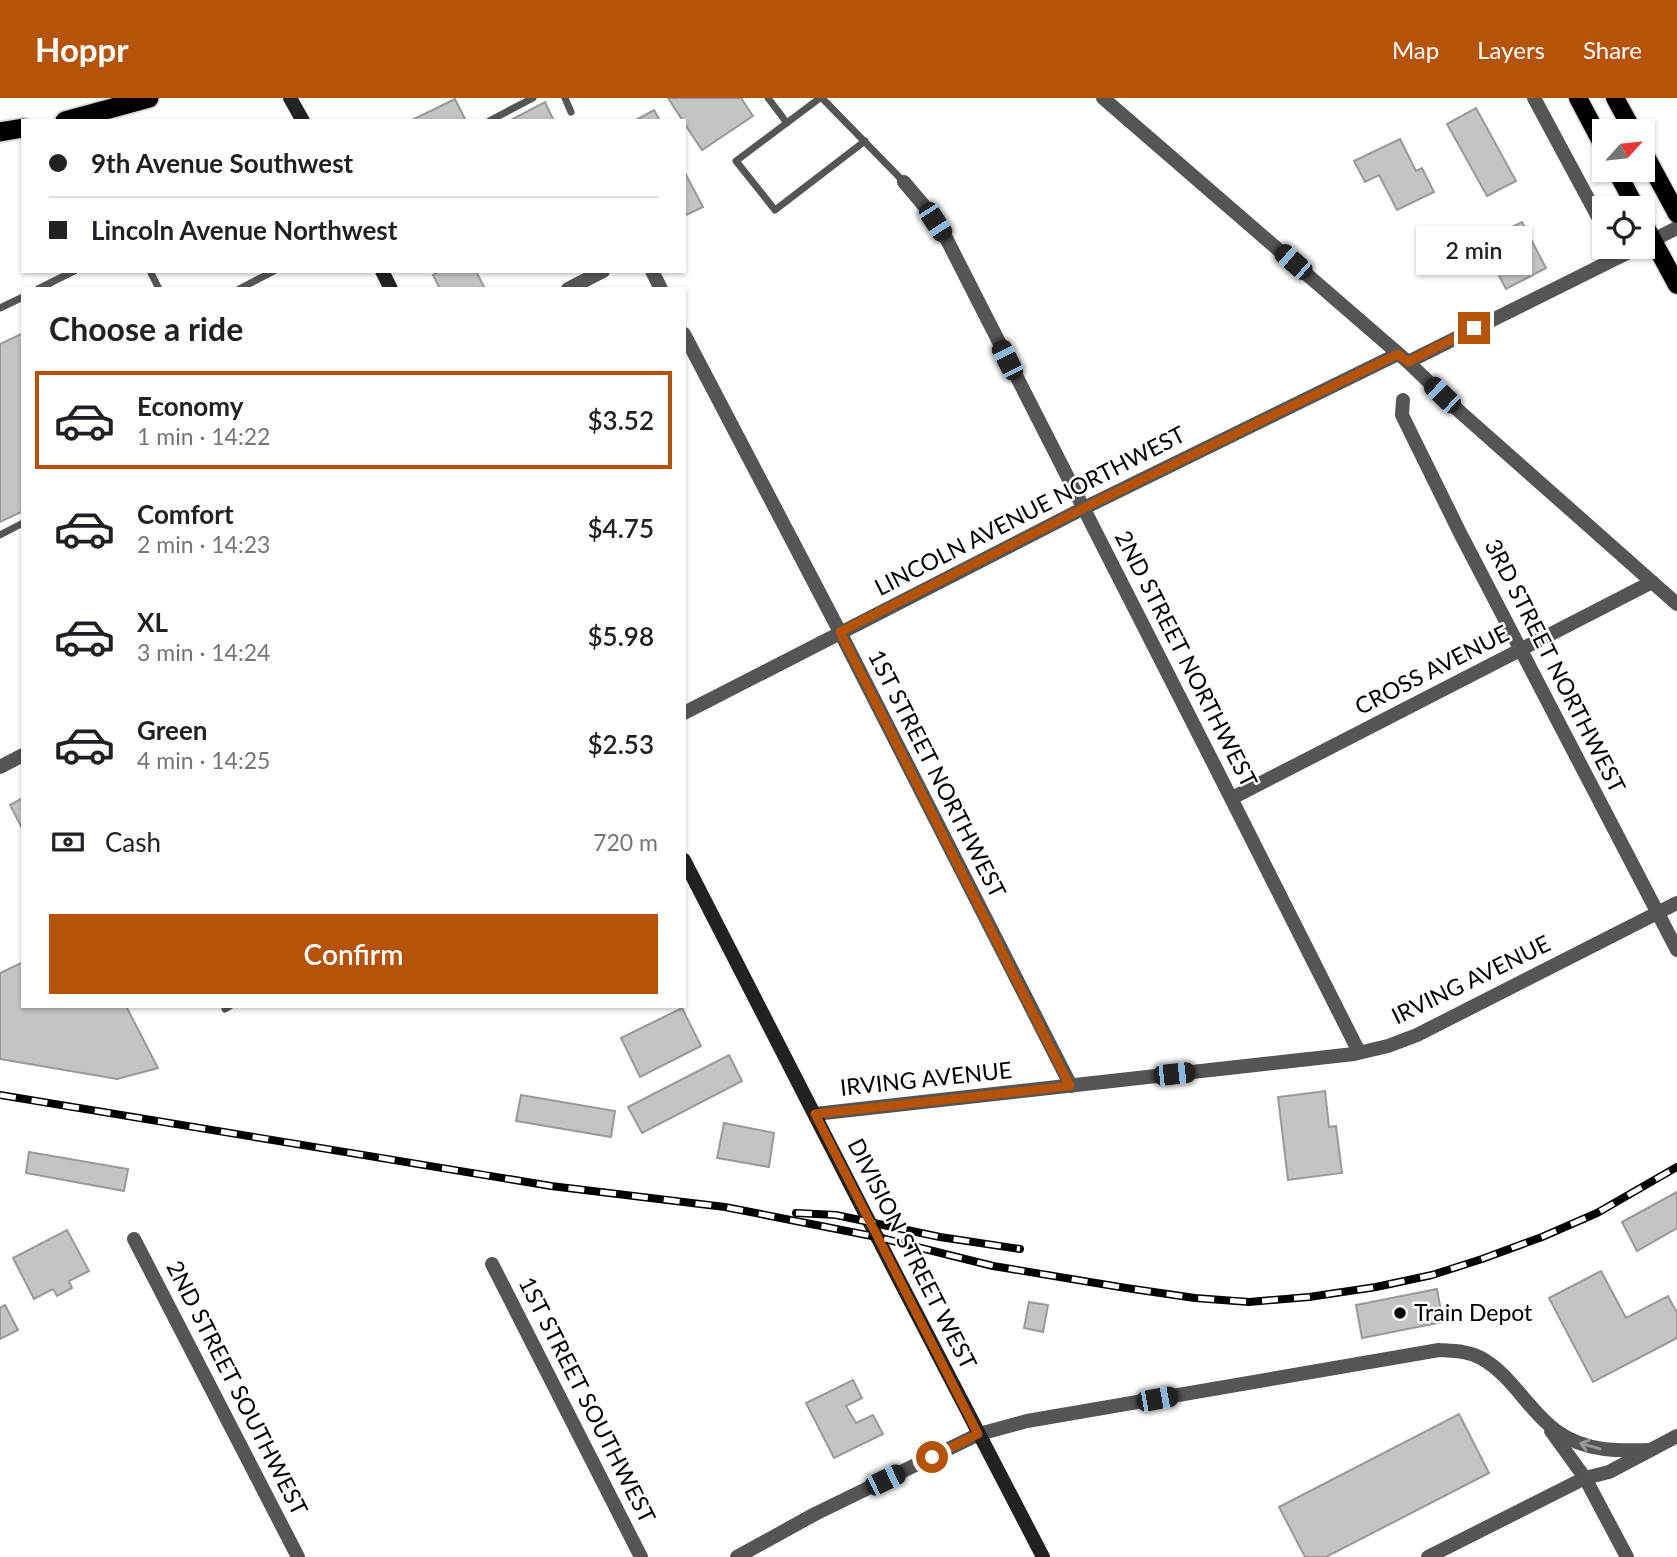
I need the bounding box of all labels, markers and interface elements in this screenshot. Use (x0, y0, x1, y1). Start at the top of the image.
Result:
text: Hoppr (35, 29, 129, 69)
text: Map (1392, 35, 1439, 64)
text: Layers (1477, 35, 1545, 64)
text: Share (1583, 35, 1642, 64)
north arrow (1592, 119, 1656, 182)
map controls (1592, 119, 1655, 259)
text: 9th Avenue Southwest (91, 147, 353, 179)
button: locate (1592, 196, 1655, 259)
car (915, 199, 956, 245)
text: Lincoln Avenue Northwest (91, 214, 397, 246)
callout: 2 min (1416, 226, 1532, 275)
text: 2 min (1446, 236, 1502, 264)
car (1271, 240, 1316, 284)
text: Choose a ride (49, 309, 243, 348)
route end (1458, 312, 1490, 344)
car (989, 337, 1026, 383)
car (1420, 373, 1465, 417)
icon: car (53, 389, 116, 452)
text: Economy (137, 390, 243, 422)
text: $3.52 (588, 404, 654, 436)
street label: LINCOLN AVENUE NORTHWEST (870, 419, 1190, 601)
text: 1 min · 14:22 (137, 422, 270, 450)
icon: car (53, 497, 116, 560)
text: Comfort (137, 498, 234, 530)
text: $4.75 (588, 512, 654, 544)
street label: 2ND STREET NORTHWEST (1110, 526, 1264, 792)
text: 2 min · 14:23 (137, 530, 270, 558)
street label: 3RD STREET NORTHWEST (1480, 534, 1632, 797)
icon: car (53, 605, 116, 668)
text: XL (137, 606, 168, 638)
street label: CROSS AVENUE (1350, 618, 1513, 720)
text: $5.98 (588, 620, 654, 652)
text: 3 min · 14:24 (137, 638, 270, 666)
street label: 1ST STREET NORTHWEST (863, 645, 1013, 903)
icon: car (53, 713, 116, 776)
text: Green (137, 714, 207, 746)
text: $2.53 (588, 728, 654, 760)
text: 4 min · 14:25 (137, 746, 270, 774)
icon: cash (49, 823, 87, 861)
text: Cash (105, 826, 161, 858)
text: 720 m (593, 828, 658, 856)
button: Confirm (49, 914, 658, 994)
street label: IRVING AVENUE (1387, 929, 1554, 1030)
street label: IRVING AVENUE (838, 1055, 1013, 1101)
car (1153, 1061, 1196, 1087)
street label: DIVISION STREET WEST (842, 1133, 984, 1374)
street label: 2ND STREET SOUTHWEST (161, 1255, 315, 1520)
street label: 1ST STREET SOUTHWEST (514, 1272, 662, 1528)
place label: Train Depot (1414, 1298, 1533, 1326)
marker: Train Depot (1392, 1305, 1408, 1321)
car (1135, 1385, 1180, 1413)
one-way arrow (1579, 1439, 1601, 1452)
route start (916, 1441, 948, 1473)
car (862, 1461, 909, 1499)

